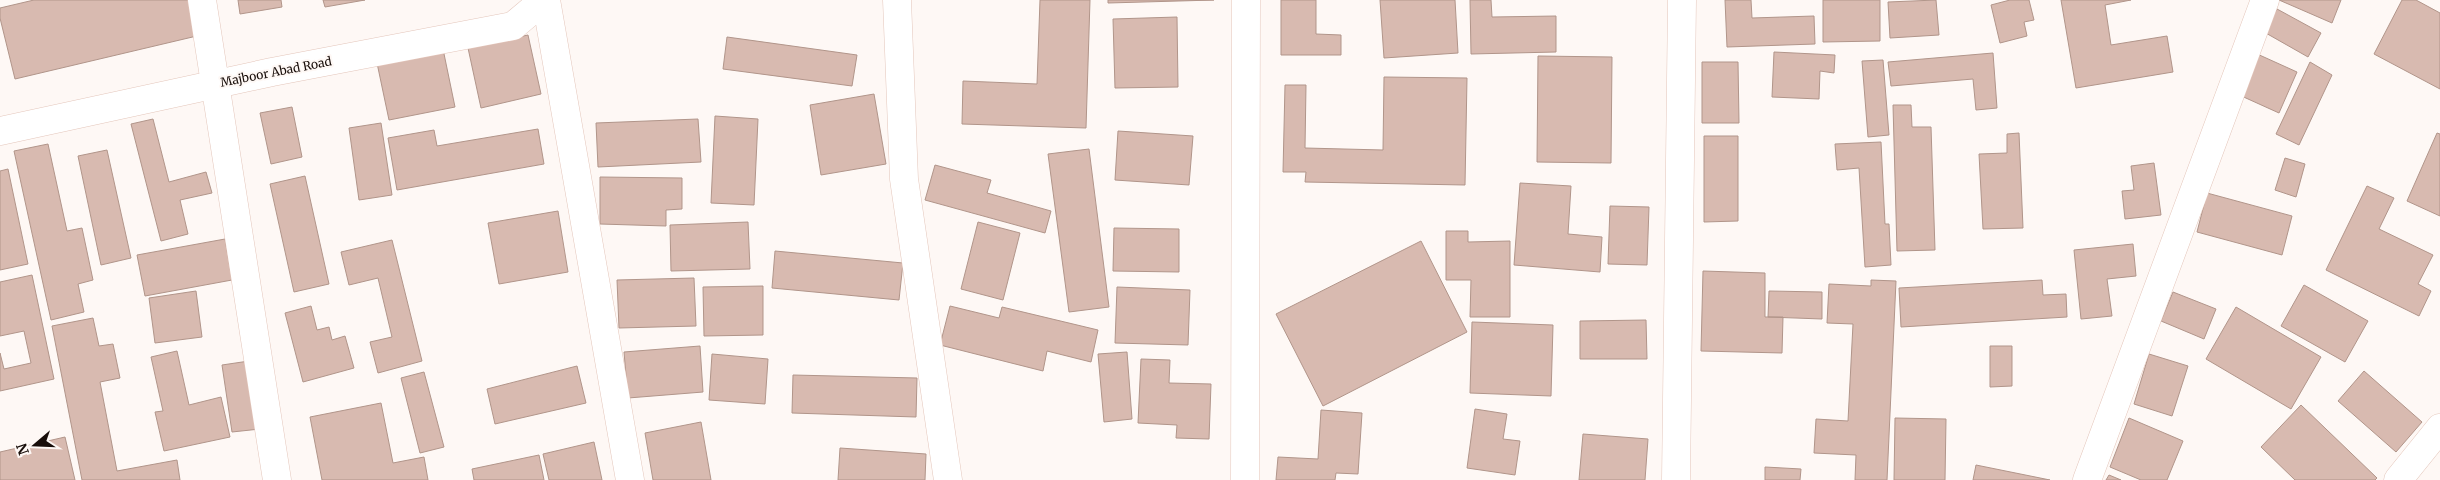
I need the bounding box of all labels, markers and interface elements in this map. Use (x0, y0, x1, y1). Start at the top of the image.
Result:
street label: Majboor Abad Road (219, 53, 333, 90)
north arrow (10, 420, 60, 470)
text: N (12, 441, 33, 457)

